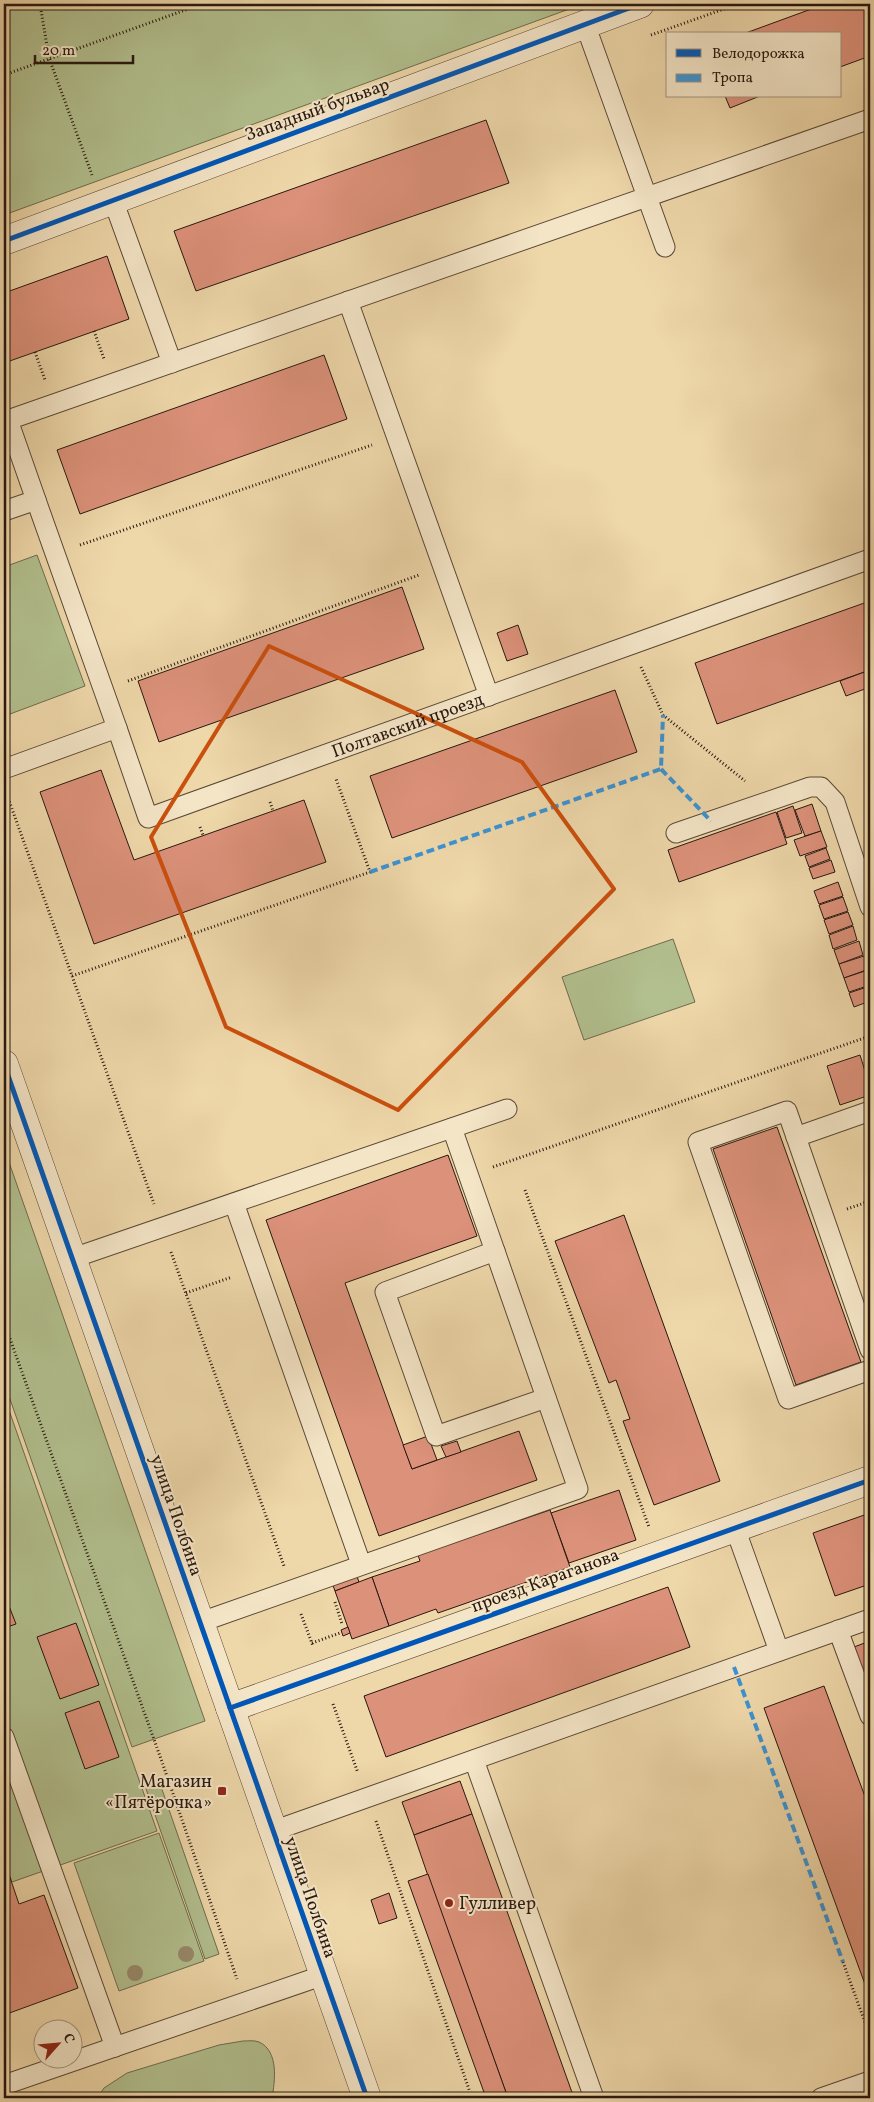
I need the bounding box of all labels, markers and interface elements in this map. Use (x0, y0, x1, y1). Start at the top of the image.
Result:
scale bar (35, 32, 132, 64)
legend (666, 32, 842, 98)
text: 20 m (42, 41, 75, 62)
text: Велодорожка (712, 44, 805, 65)
text: Тропа (712, 68, 753, 89)
street label: Западный бульвар (242, 73, 393, 148)
street label: Полтавский проезд (328, 688, 487, 765)
street label: улица Полбина (143, 1451, 208, 1580)
street label: проезд Караганова (468, 1543, 623, 1620)
place label: Магазин «Пятёрочка» (105, 1770, 212, 1816)
marker: Магазин «Пятёрочка» (216, 1785, 228, 1797)
street label: улица Полбина (277, 1833, 342, 1962)
place label: Гулливер (459, 1892, 536, 1917)
marker: Гулливер (443, 1897, 455, 1909)
north arrow (32, 2020, 82, 2070)
text: С (58, 2030, 79, 2047)

